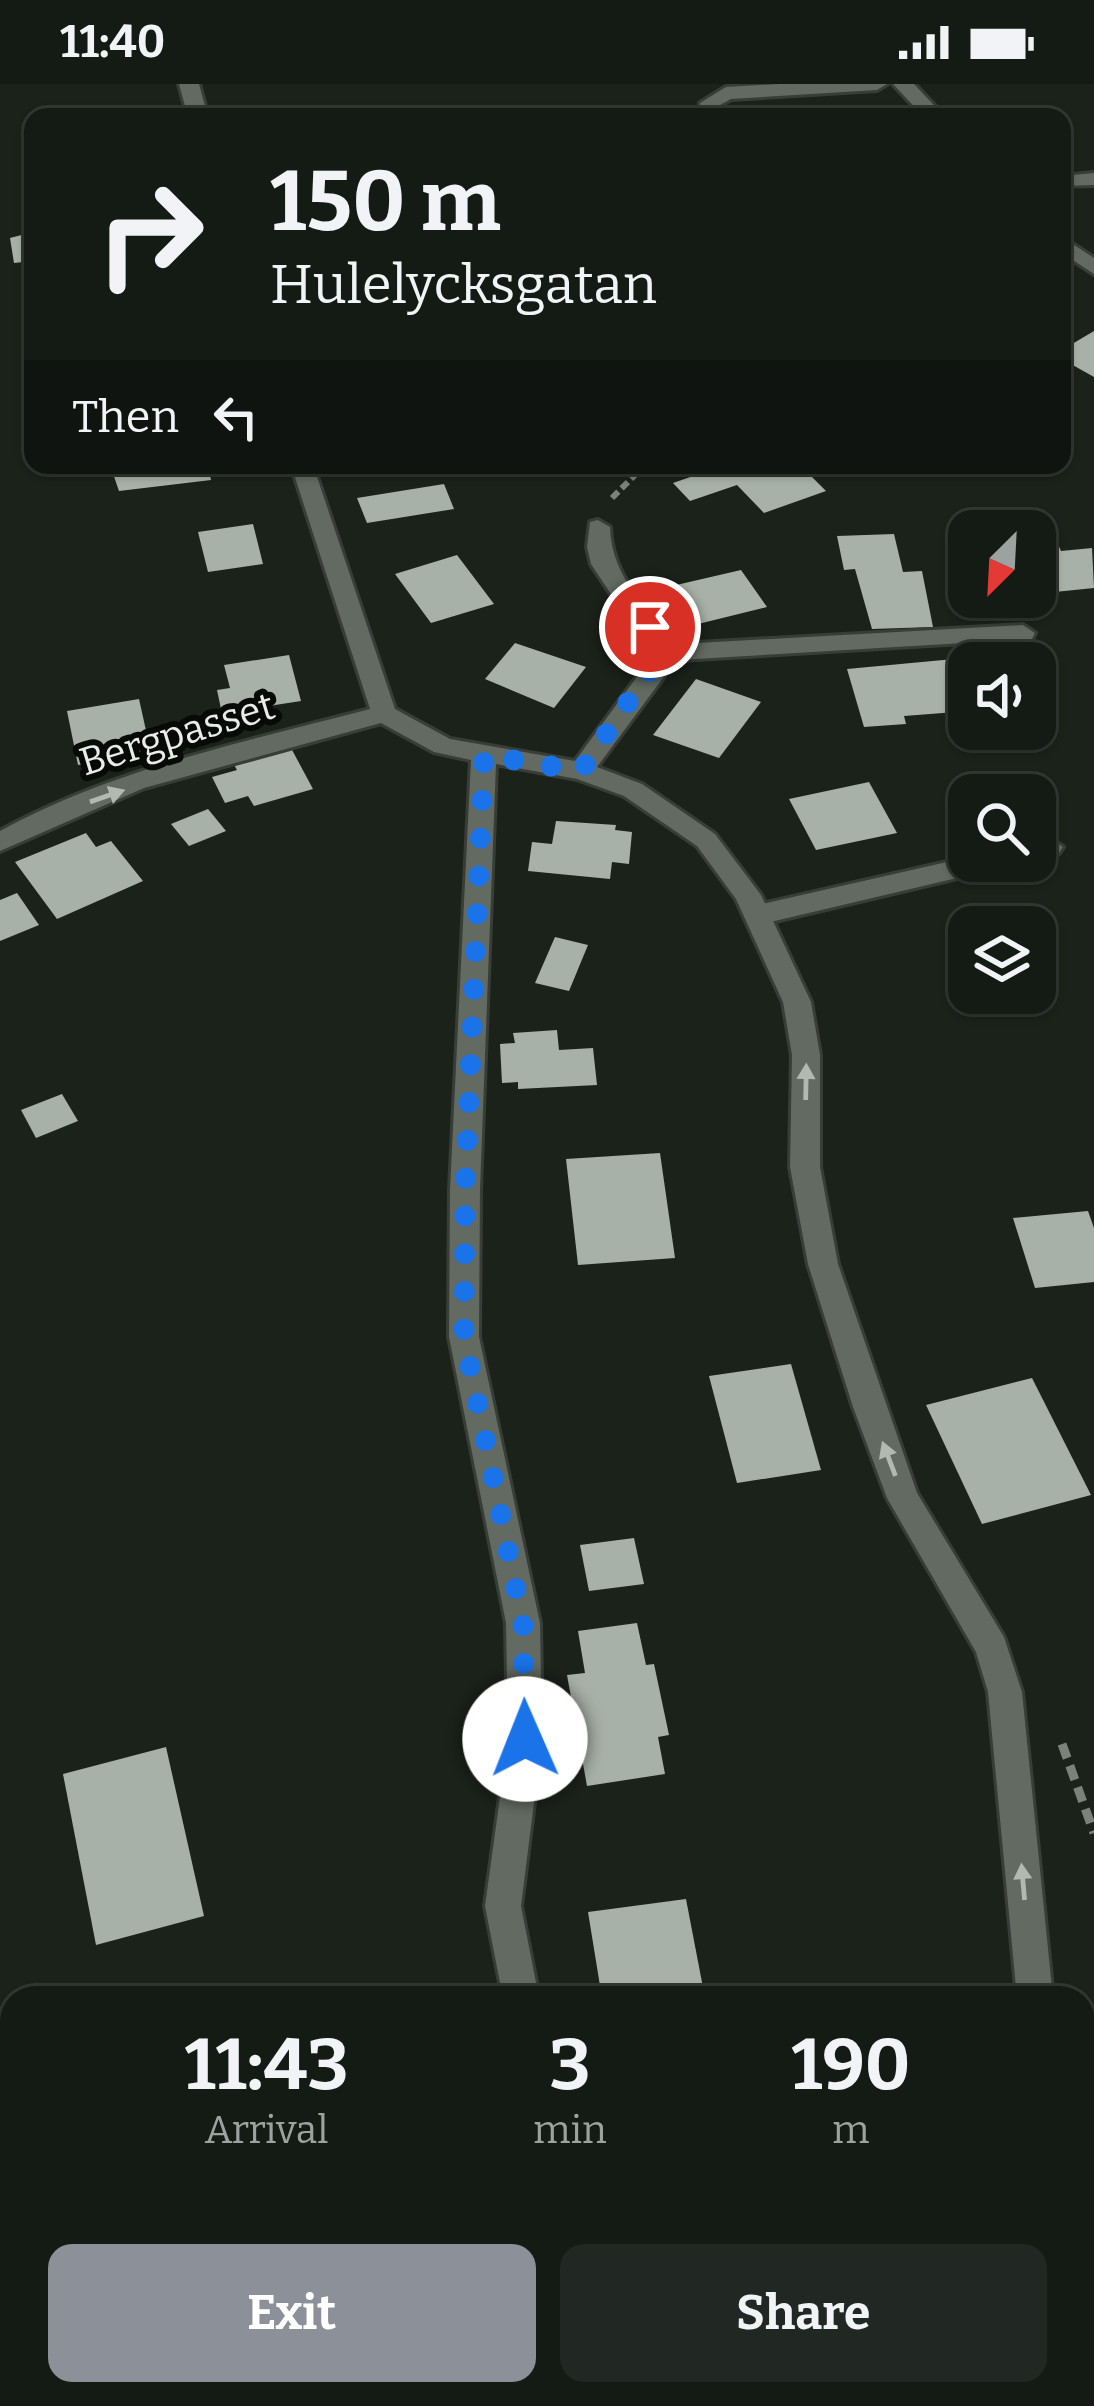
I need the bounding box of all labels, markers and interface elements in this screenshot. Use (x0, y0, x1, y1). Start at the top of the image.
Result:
text: 11:40 (60, 15, 165, 69)
text: 150 m (270, 151, 501, 252)
icon: right (72, 156, 228, 312)
text: Hulelycksgatan (270, 253, 657, 317)
icon: left (203, 384, 269, 450)
text: Then (72, 390, 179, 444)
north arrow (948, 510, 1056, 618)
map controls (948, 510, 1056, 1014)
pin (599, 576, 701, 678)
icon: arrive (617, 594, 683, 660)
button: sound (948, 642, 1056, 750)
street label: Bergpasset (74, 683, 280, 785)
button: search (948, 774, 1056, 882)
one-way arrow (89, 785, 126, 804)
button: layers (948, 906, 1056, 1014)
one-way arrow (796, 1062, 816, 1100)
one-way arrow (878, 1441, 897, 1477)
position arrow (462, 1676, 588, 1802)
one-way arrow (1013, 1863, 1032, 1900)
text: 11:43 (184, 2022, 349, 2108)
text: 3 (549, 2022, 591, 2108)
text: 190 (791, 2022, 911, 2108)
text: Arrival (205, 2107, 328, 2153)
text: min (533, 2107, 607, 2153)
text: m (832, 2107, 869, 2153)
button: Exit (48, 2244, 536, 2382)
button: Share (560, 2244, 1047, 2382)

